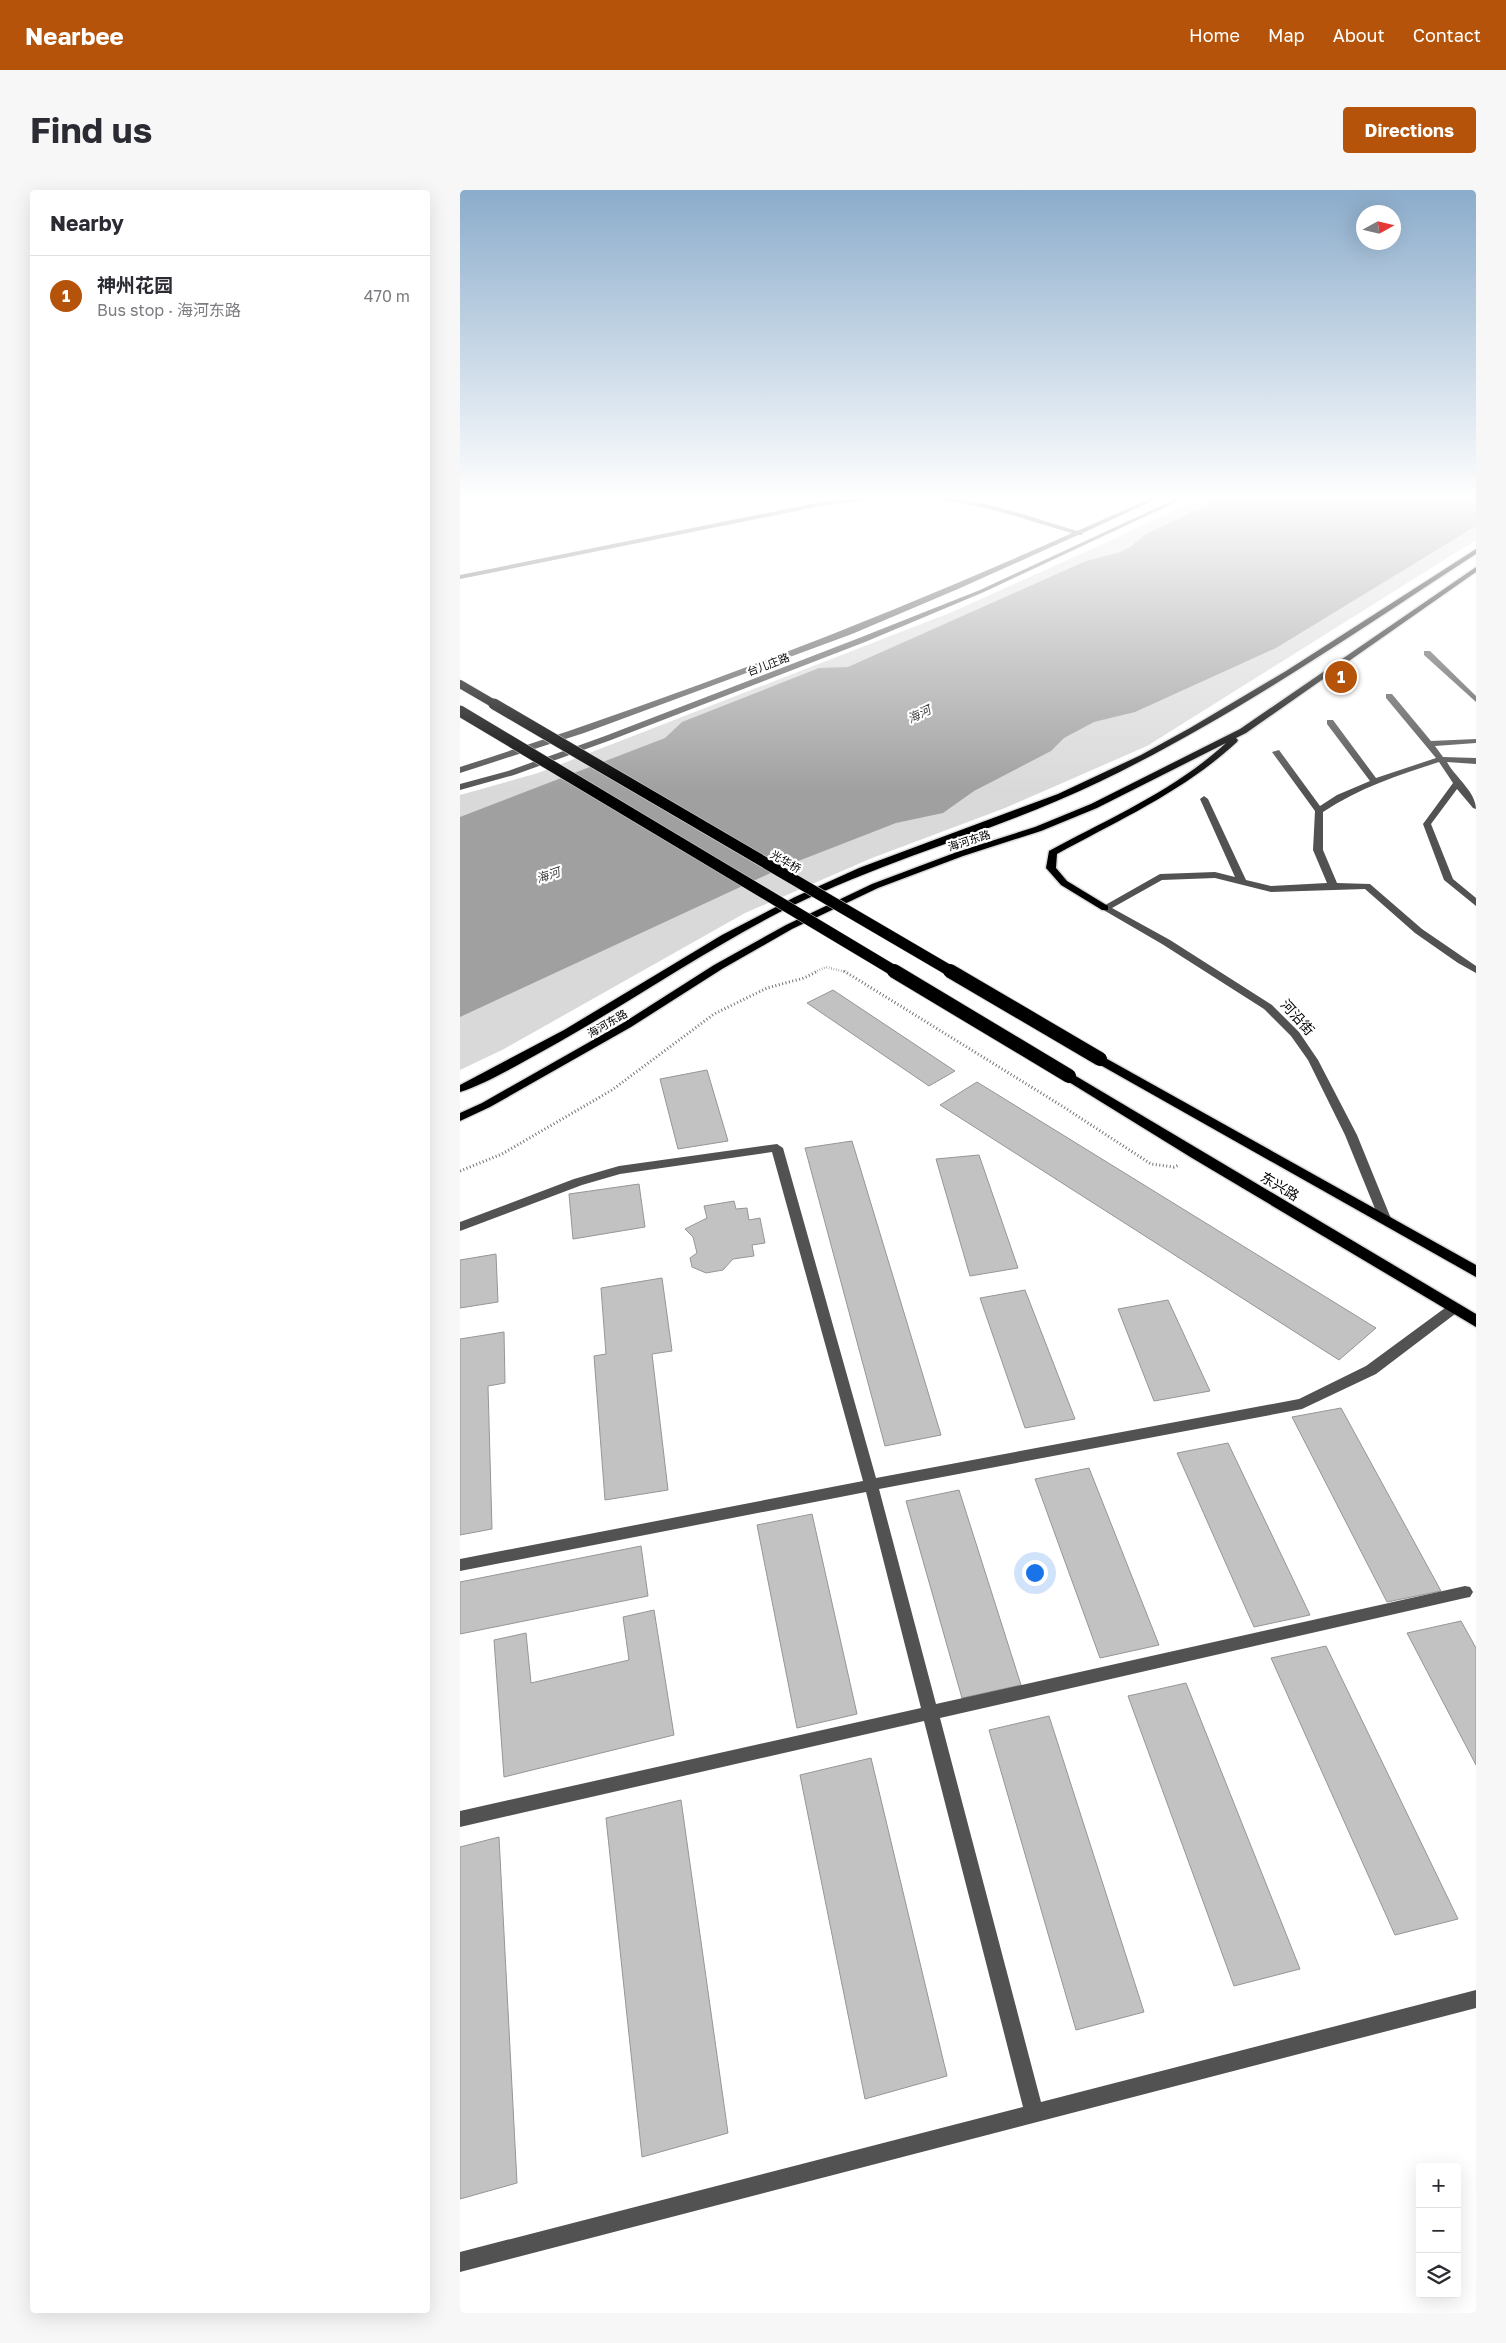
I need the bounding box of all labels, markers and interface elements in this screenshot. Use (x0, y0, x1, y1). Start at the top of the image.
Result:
text: Nearbee (25, 21, 124, 50)
text: Home (1189, 24, 1240, 46)
text: Map (1268, 24, 1305, 46)
text: About (1333, 24, 1385, 46)
text: Contact (1413, 24, 1481, 46)
button: Directions (1343, 107, 1476, 153)
text: Find us (30, 109, 152, 151)
north arrow (1356, 205, 1401, 250)
text: Nearby (50, 210, 124, 236)
text: 神州花园 (97, 273, 173, 296)
text: 1 (62, 286, 70, 306)
text: 470 m (364, 286, 410, 306)
text: Bus stop · 海河东路 (97, 300, 241, 320)
street label: 台儿庄路 (745, 650, 791, 678)
pin: 1 (1325, 658, 1357, 696)
water label: 海河 (905, 701, 935, 726)
street label: 海河东路 (946, 827, 992, 853)
street label: 光华桥 (768, 847, 804, 875)
water label: 海河 (534, 864, 564, 886)
street label: 河沿街 (1278, 996, 1318, 1038)
street label: 海河东路 (585, 1006, 629, 1040)
street label: 东兴路 (1258, 1168, 1302, 1204)
your location (1022, 1560, 1048, 1586)
map controls (1416, 2163, 1461, 2298)
button: + (1416, 2163, 1461, 2208)
button: − (1416, 2208, 1461, 2253)
button: layers (1416, 2253, 1461, 2298)

